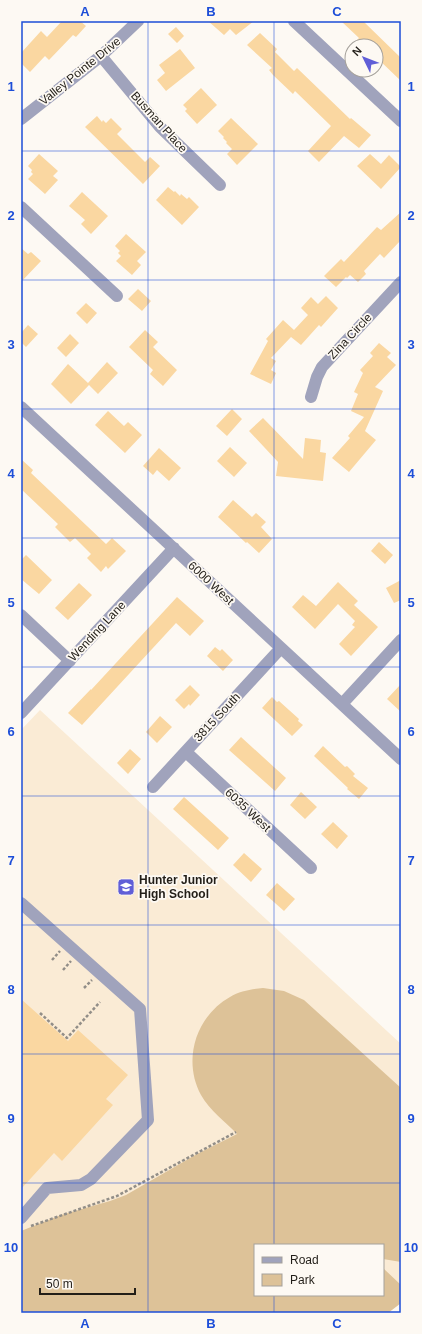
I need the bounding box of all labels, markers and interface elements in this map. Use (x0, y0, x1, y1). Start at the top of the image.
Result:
text: A (80, 4, 90, 19)
text: B (206, 4, 216, 19)
text: C (332, 4, 342, 19)
street label: Valley Pointe Drive (37, 34, 124, 108)
north arrow (344, 38, 384, 78)
text: N (350, 44, 364, 58)
text: 1 (7, 79, 15, 94)
text: 1 (407, 79, 415, 94)
street label: Busman Place (128, 89, 190, 156)
text: 2 (7, 208, 15, 223)
text: 2 (407, 208, 415, 223)
street label: Zina Circle (325, 310, 375, 362)
text: 3 (7, 337, 15, 352)
text: 3 (407, 337, 415, 352)
text: 4 (7, 466, 15, 481)
text: 4 (407, 466, 415, 481)
street label: 6000 West (185, 558, 237, 608)
text: 5 (7, 595, 15, 610)
text: 5 (407, 595, 415, 610)
street label: Wending Lane (66, 598, 129, 664)
street label: 3815 South (191, 690, 243, 744)
text: 6 (7, 724, 15, 739)
text: 6 (407, 724, 415, 739)
street label: 6035 West (222, 785, 274, 835)
text: 7 (7, 853, 15, 868)
text: 7 (407, 853, 415, 868)
place label: Hunter Junior High School (139, 873, 218, 901)
school or university icon: Hunter Junior High School (116, 877, 136, 897)
text: 8 (7, 982, 15, 997)
text: 8 (407, 982, 415, 997)
text: 9 (7, 1111, 15, 1126)
text: 9 (407, 1111, 415, 1126)
text: 10 (4, 1240, 18, 1255)
text: 10 (404, 1240, 418, 1255)
legend (254, 1244, 384, 1296)
text: Road (290, 1253, 319, 1267)
scale bar (40, 1270, 135, 1296)
text: Park (290, 1273, 316, 1287)
text: 50 m (46, 1277, 73, 1291)
text: A (80, 1316, 90, 1331)
text: B (206, 1316, 216, 1331)
text: C (332, 1316, 342, 1331)

